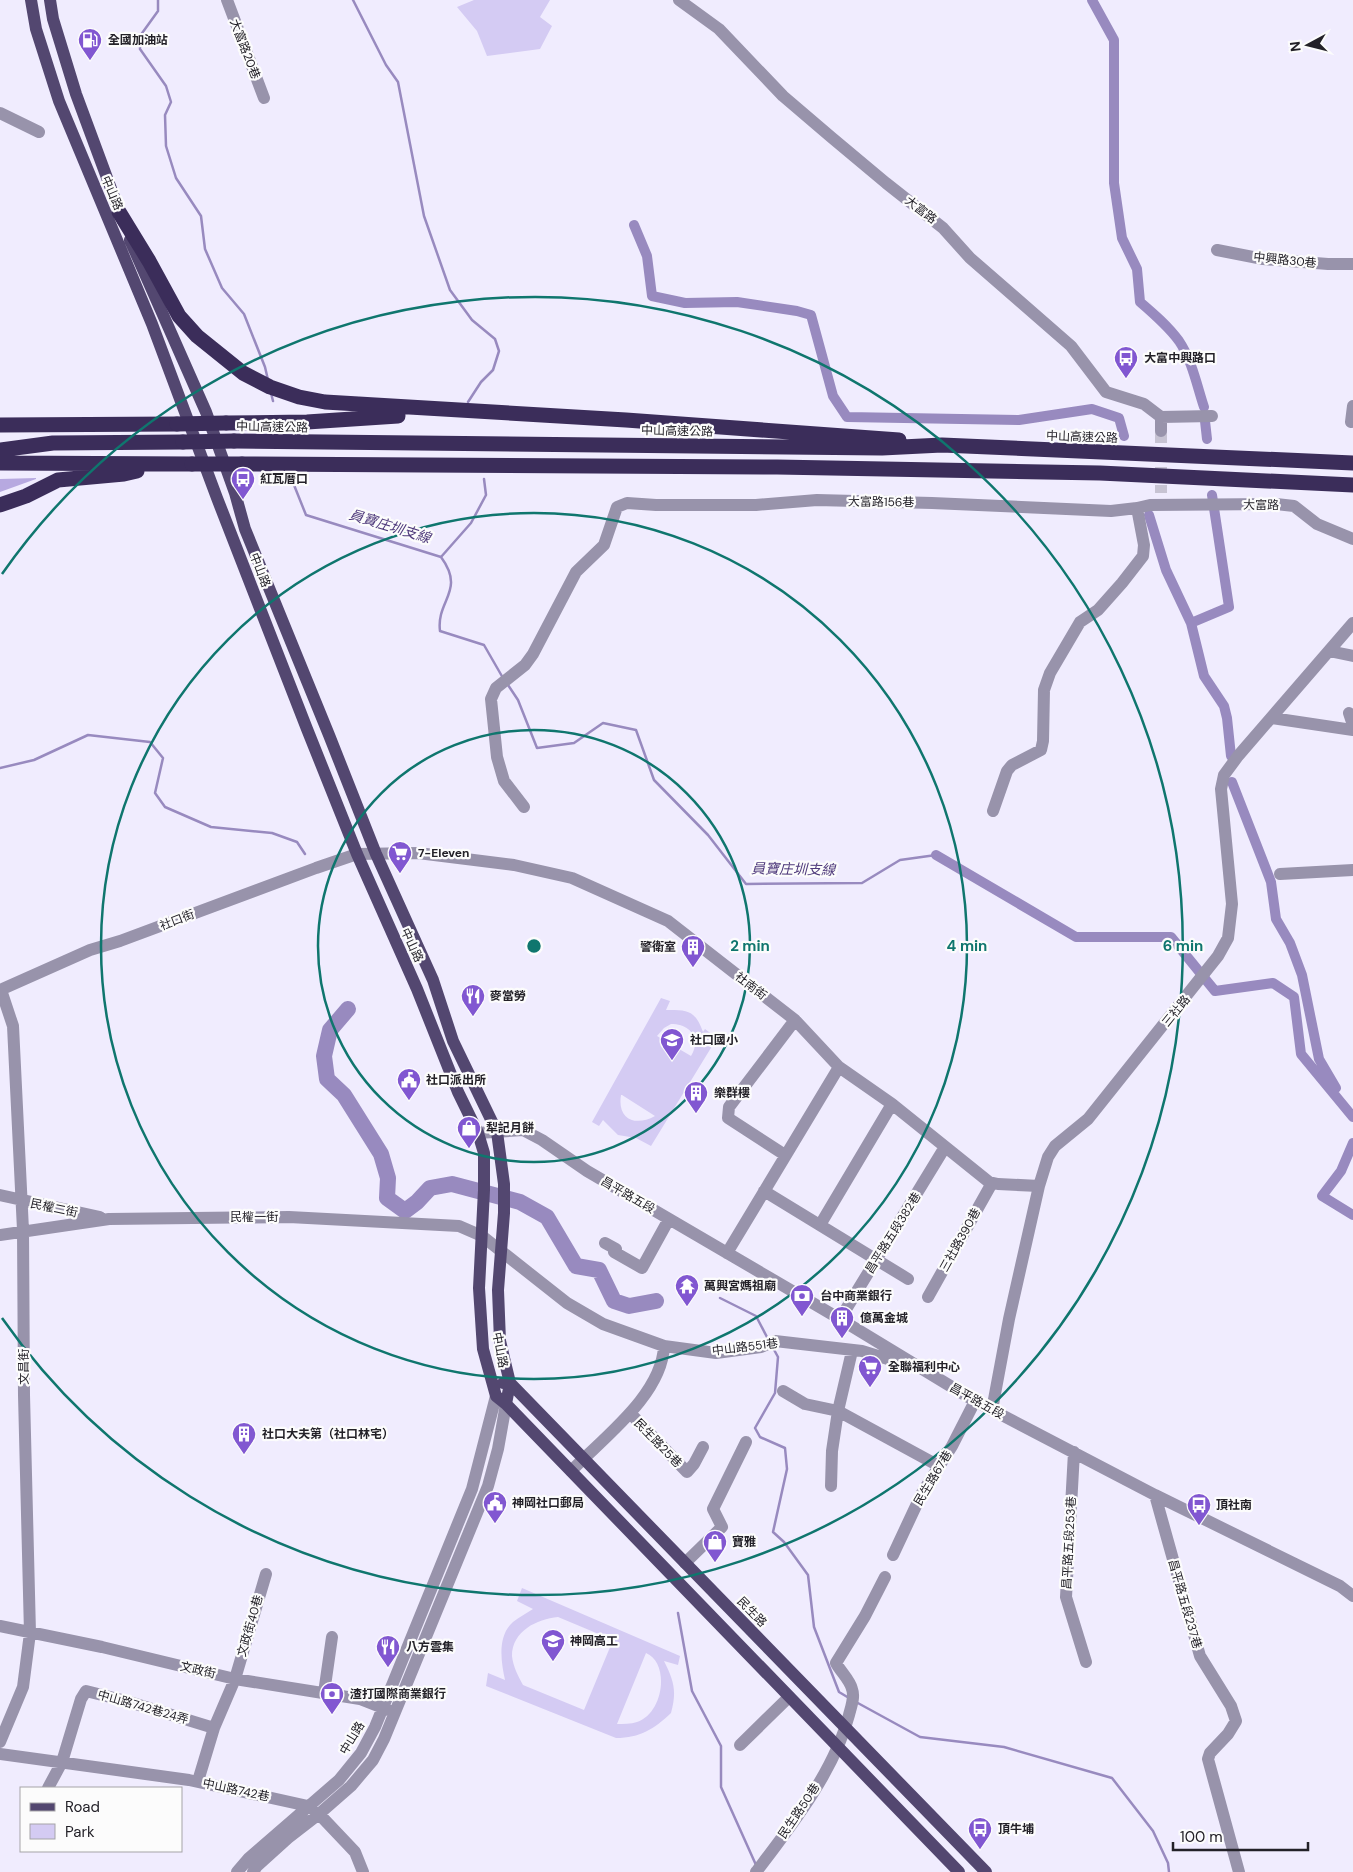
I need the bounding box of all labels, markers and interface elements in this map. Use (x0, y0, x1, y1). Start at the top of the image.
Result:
street label: 大富路20巷 (226, 17, 264, 81)
north arrow (1283, 20, 1333, 70)
fuel station icon: 全國加油站 (77, 27, 103, 61)
place label: 全國加油站 (108, 32, 168, 48)
text: N (1286, 40, 1305, 53)
street label: 中山路 (98, 173, 126, 213)
street label: 大富路 (902, 193, 940, 227)
street label: 中興路30巷 (1253, 249, 1317, 271)
bus stop icon: 大富中興路口 (1113, 345, 1139, 379)
place label: 大富中興路口 (1144, 350, 1216, 366)
street label: 中山高速公路 (236, 418, 308, 436)
street label: 中山高速公路 (641, 422, 713, 440)
street label: 中山高速公路 (1046, 428, 1118, 446)
bus stop icon: 紅瓦厝口 (230, 466, 256, 500)
place label: 紅瓦厝口 (260, 471, 308, 487)
street label: 大富路156巷 (848, 493, 914, 511)
street label: 大富路 (1243, 497, 1279, 513)
water label: 員寶庄圳支線 (347, 505, 435, 547)
street label: 中山路 (246, 550, 274, 590)
supermarket icon: 7-Eleven (387, 840, 413, 874)
place label: 7-Eleven (418, 845, 470, 861)
water label: 員寶庄圳支線 (751, 859, 837, 879)
street label: 社口街 (157, 906, 197, 934)
street label: 中山路 (397, 925, 427, 965)
building icon: 警衛室 (680, 934, 706, 968)
text: 2 min (730, 936, 770, 956)
text: 4 min (947, 936, 987, 956)
text: 6 min (1163, 936, 1203, 956)
centre of rings (525, 937, 543, 955)
place label: 警衛室 (640, 939, 676, 955)
street label: 社南街 (732, 969, 770, 1003)
restaurant icon: 麥當勞 (460, 983, 486, 1017)
place label: 麥當勞 (490, 988, 526, 1004)
street label: 三社路 (1158, 992, 1194, 1030)
school or university icon: 社口國小 (659, 1027, 685, 1061)
place label: 社口國小 (690, 1032, 738, 1048)
public building icon: 社口派出所 (396, 1067, 422, 1101)
place label: 社口派出所 (426, 1072, 486, 1088)
building icon: 樂群樓 (683, 1080, 709, 1114)
place label: 樂群樓 (714, 1085, 750, 1101)
shop icon: 犁記月餅 (456, 1115, 482, 1149)
place label: 犁記月餅 (486, 1120, 534, 1136)
street label: 昌平路五段 (598, 1173, 658, 1217)
street label: 昌平路五段382巷 (862, 1189, 924, 1277)
street label: 民權二街 (29, 1195, 79, 1221)
street label: 三社路390巷 (936, 1205, 984, 1275)
street label: 民權一街 (230, 1209, 278, 1225)
temple icon: 萬興宮媽祖廟 (674, 1273, 700, 1307)
place label: 萬興宮媽祖廟 (704, 1278, 776, 1294)
bank icon: 台中商業銀行 (789, 1283, 815, 1317)
place label: 台中商業銀行 (820, 1288, 892, 1304)
building icon: 億萬金城 (829, 1305, 855, 1339)
place label: 億萬金城 (860, 1310, 908, 1326)
street label: 中山路 (489, 1331, 511, 1369)
street label: 中山路551巷 (711, 1335, 779, 1359)
street label: 文昌街 (16, 1349, 32, 1385)
supermarket icon: 全聯福利中心 (857, 1354, 883, 1388)
place label: 全聯福利中心 (888, 1359, 960, 1375)
street label: 昌平路五段 (947, 1379, 1007, 1423)
street label: 民生路25巷 (631, 1415, 685, 1471)
building icon: 社口大夫第（社口林宅） (231, 1421, 257, 1455)
place label: 社口大夫第（社口林宅） (262, 1426, 394, 1442)
street label: 民生路67巷 (910, 1447, 956, 1509)
public building icon: 神岡社口郵局 (482, 1490, 508, 1524)
bus stop icon: 頂社南 (1186, 1492, 1212, 1526)
place label: 神岡社口郵局 (512, 1495, 584, 1511)
street label: 昌平路五段253巷 (1059, 1496, 1079, 1590)
place label: 頂社南 (1216, 1497, 1252, 1513)
shop icon: 寶雅 (702, 1529, 728, 1563)
place label: 寶雅 (732, 1534, 756, 1550)
street label: 昌平路五段237巷 (1165, 1557, 1205, 1651)
street label: 文政街40巷 (234, 1593, 266, 1659)
street label: 民生路 (734, 1593, 770, 1631)
school or university icon: 神岡高工 (540, 1628, 566, 1662)
place label: 神岡高工 (570, 1633, 618, 1649)
restaurant icon: 八方雲集 (375, 1634, 401, 1668)
place label: 八方雲集 (406, 1639, 454, 1655)
street label: 文政街 (179, 1658, 217, 1682)
bank icon: 渣打國際商業銀行 (319, 1681, 345, 1715)
street label: 中山路742巷24弄 (96, 1686, 190, 1728)
place label: 渣打國際商業銀行 (350, 1686, 446, 1702)
street label: 中山路 (336, 1718, 368, 1758)
street label: 中山路742巷 (201, 1775, 271, 1805)
street label: 民生路50巷 (775, 1780, 823, 1842)
legend (20, 1787, 182, 1852)
text: Road (65, 1797, 100, 1817)
bus stop icon: 頂牛埔 (967, 1816, 993, 1850)
scale bar (1173, 1820, 1308, 1852)
place label: 頂牛埔 (998, 1821, 1034, 1837)
text: Park (65, 1822, 95, 1842)
text: 100 m (1180, 1827, 1223, 1847)

